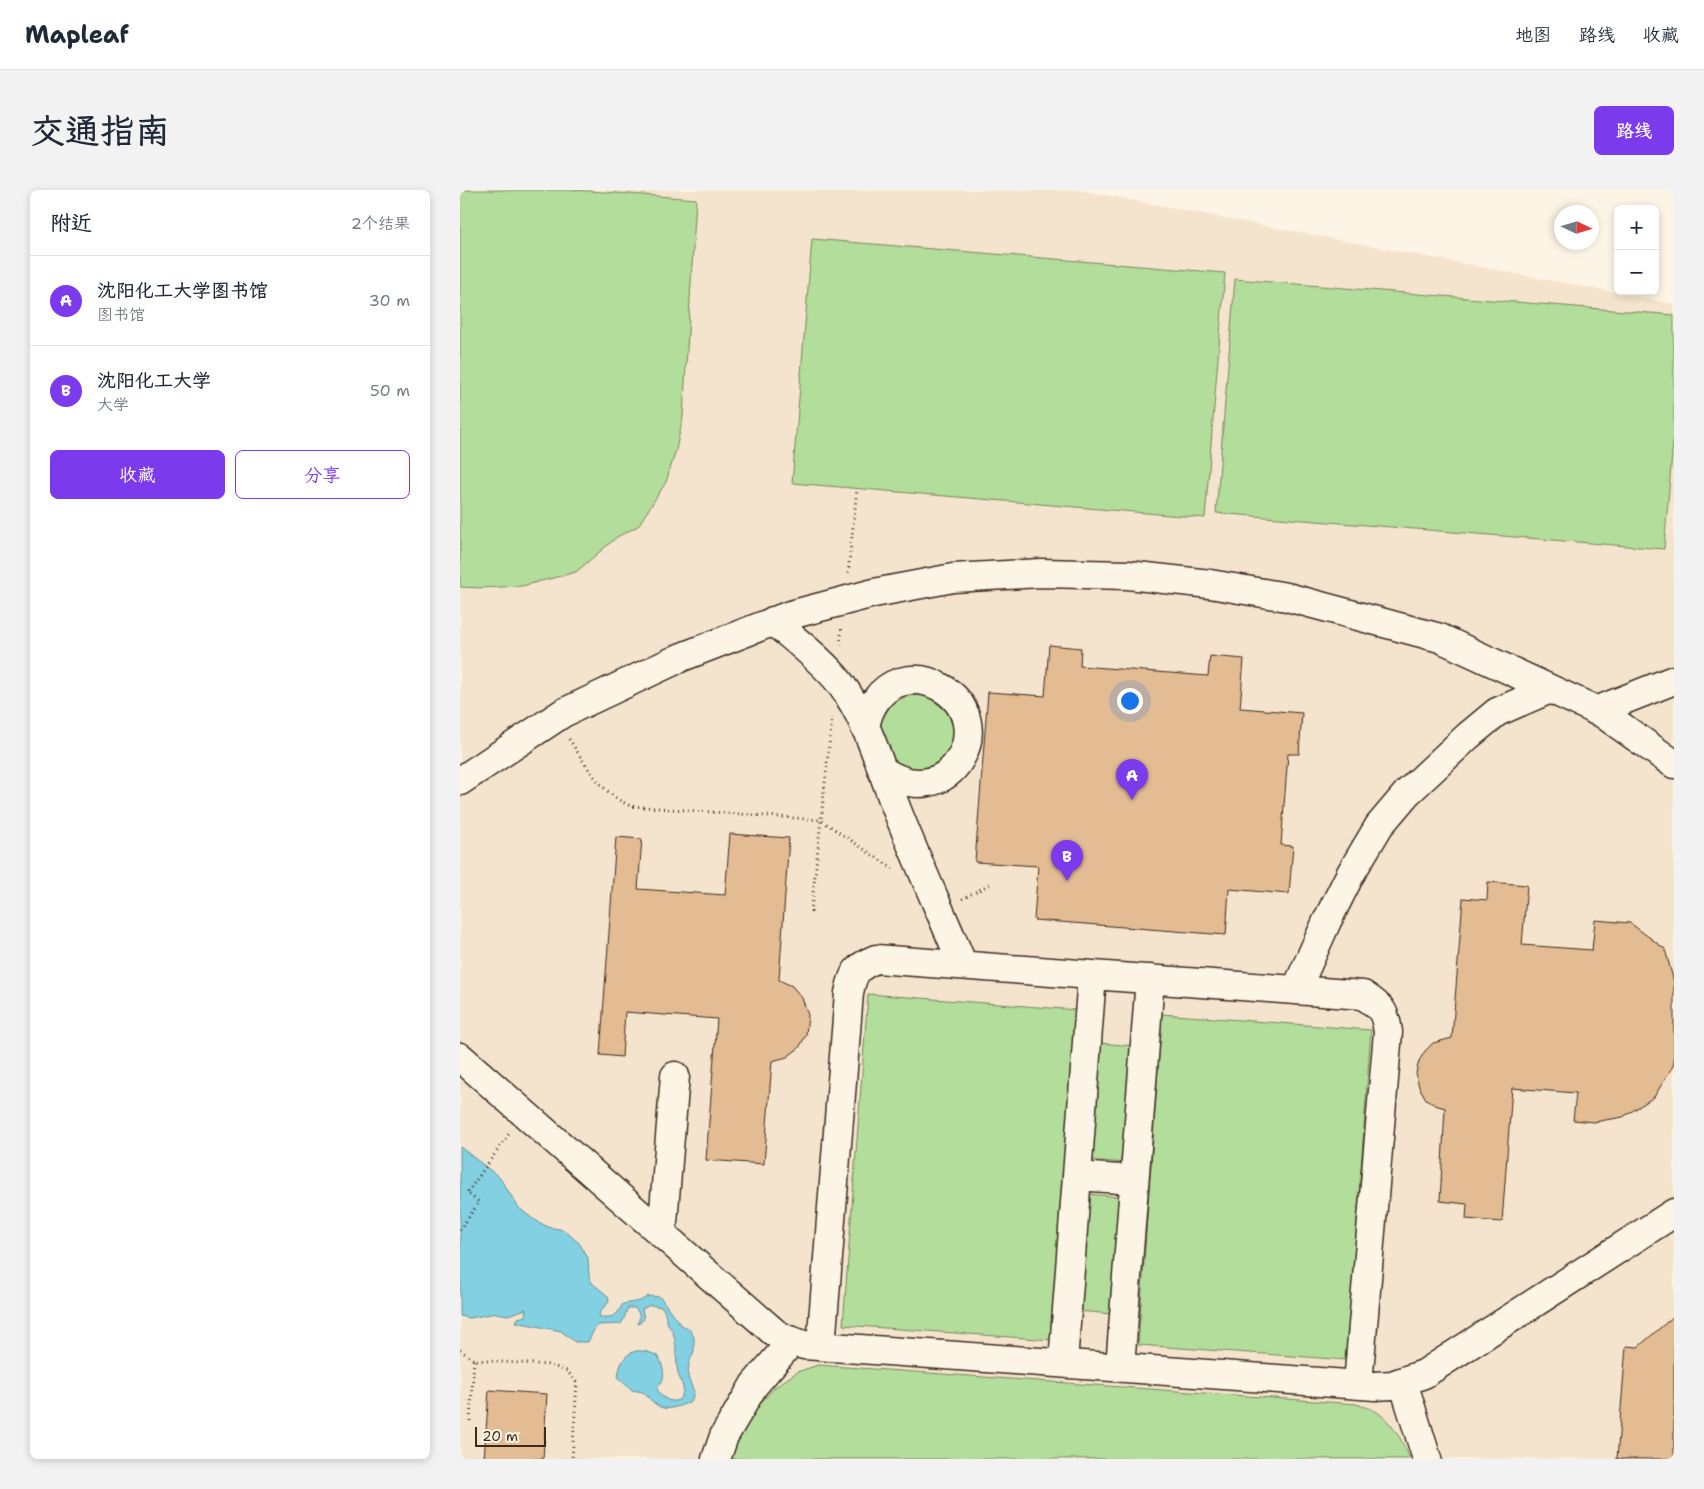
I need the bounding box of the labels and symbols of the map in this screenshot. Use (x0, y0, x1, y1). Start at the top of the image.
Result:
north arrow (1554, 205, 1599, 250)
your location (1117, 688, 1143, 714)
pin: A (1116, 759, 1148, 800)
pin: B (1051, 840, 1083, 881)
scale bar (475, 1424, 546, 1447)

